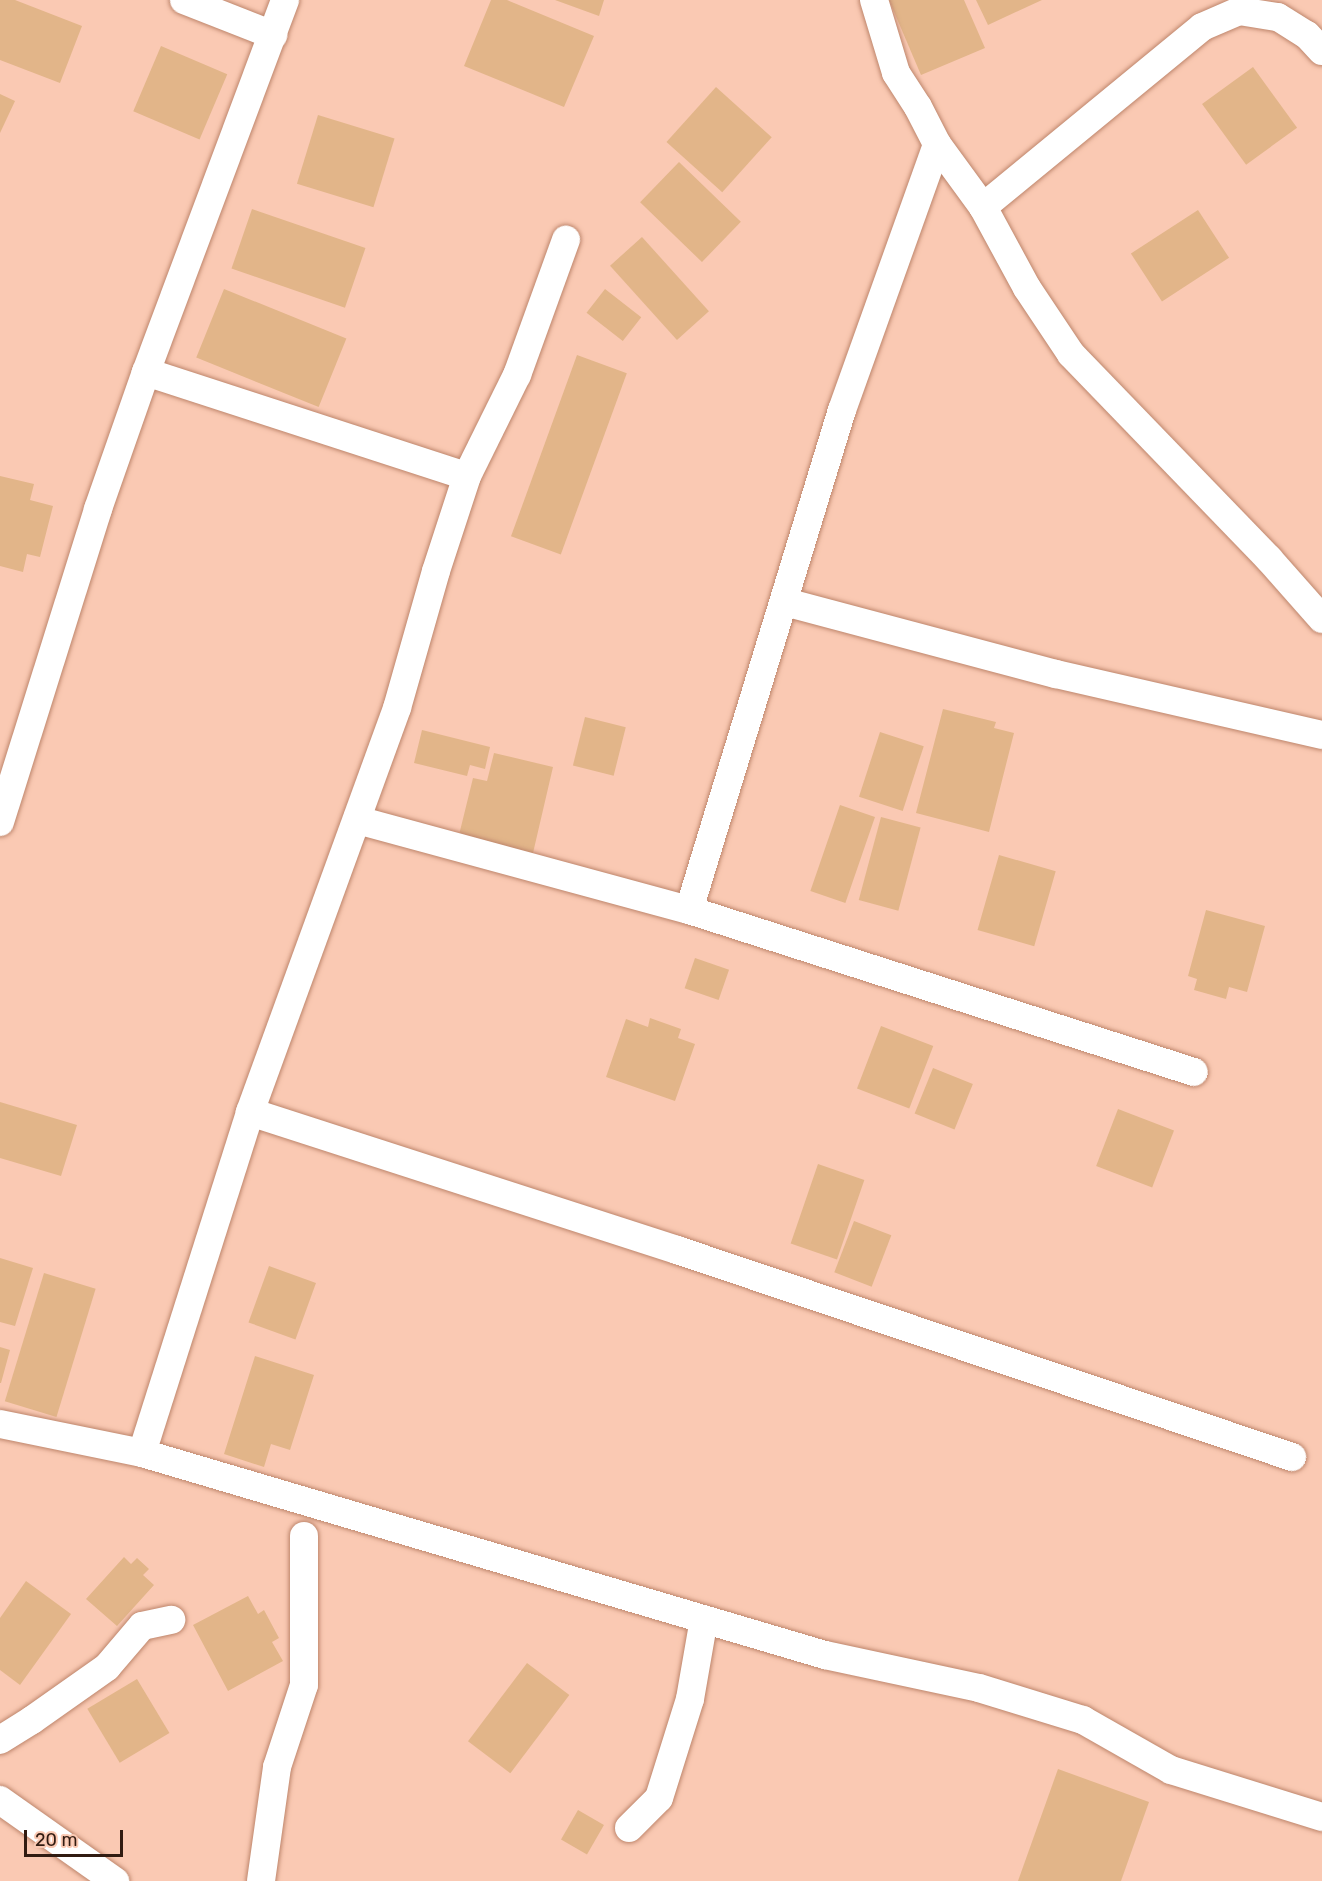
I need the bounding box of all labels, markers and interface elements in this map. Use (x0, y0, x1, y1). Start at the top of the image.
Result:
scale bar (27, 1818, 126, 1856)
text: 20 m (35, 1829, 77, 1851)

